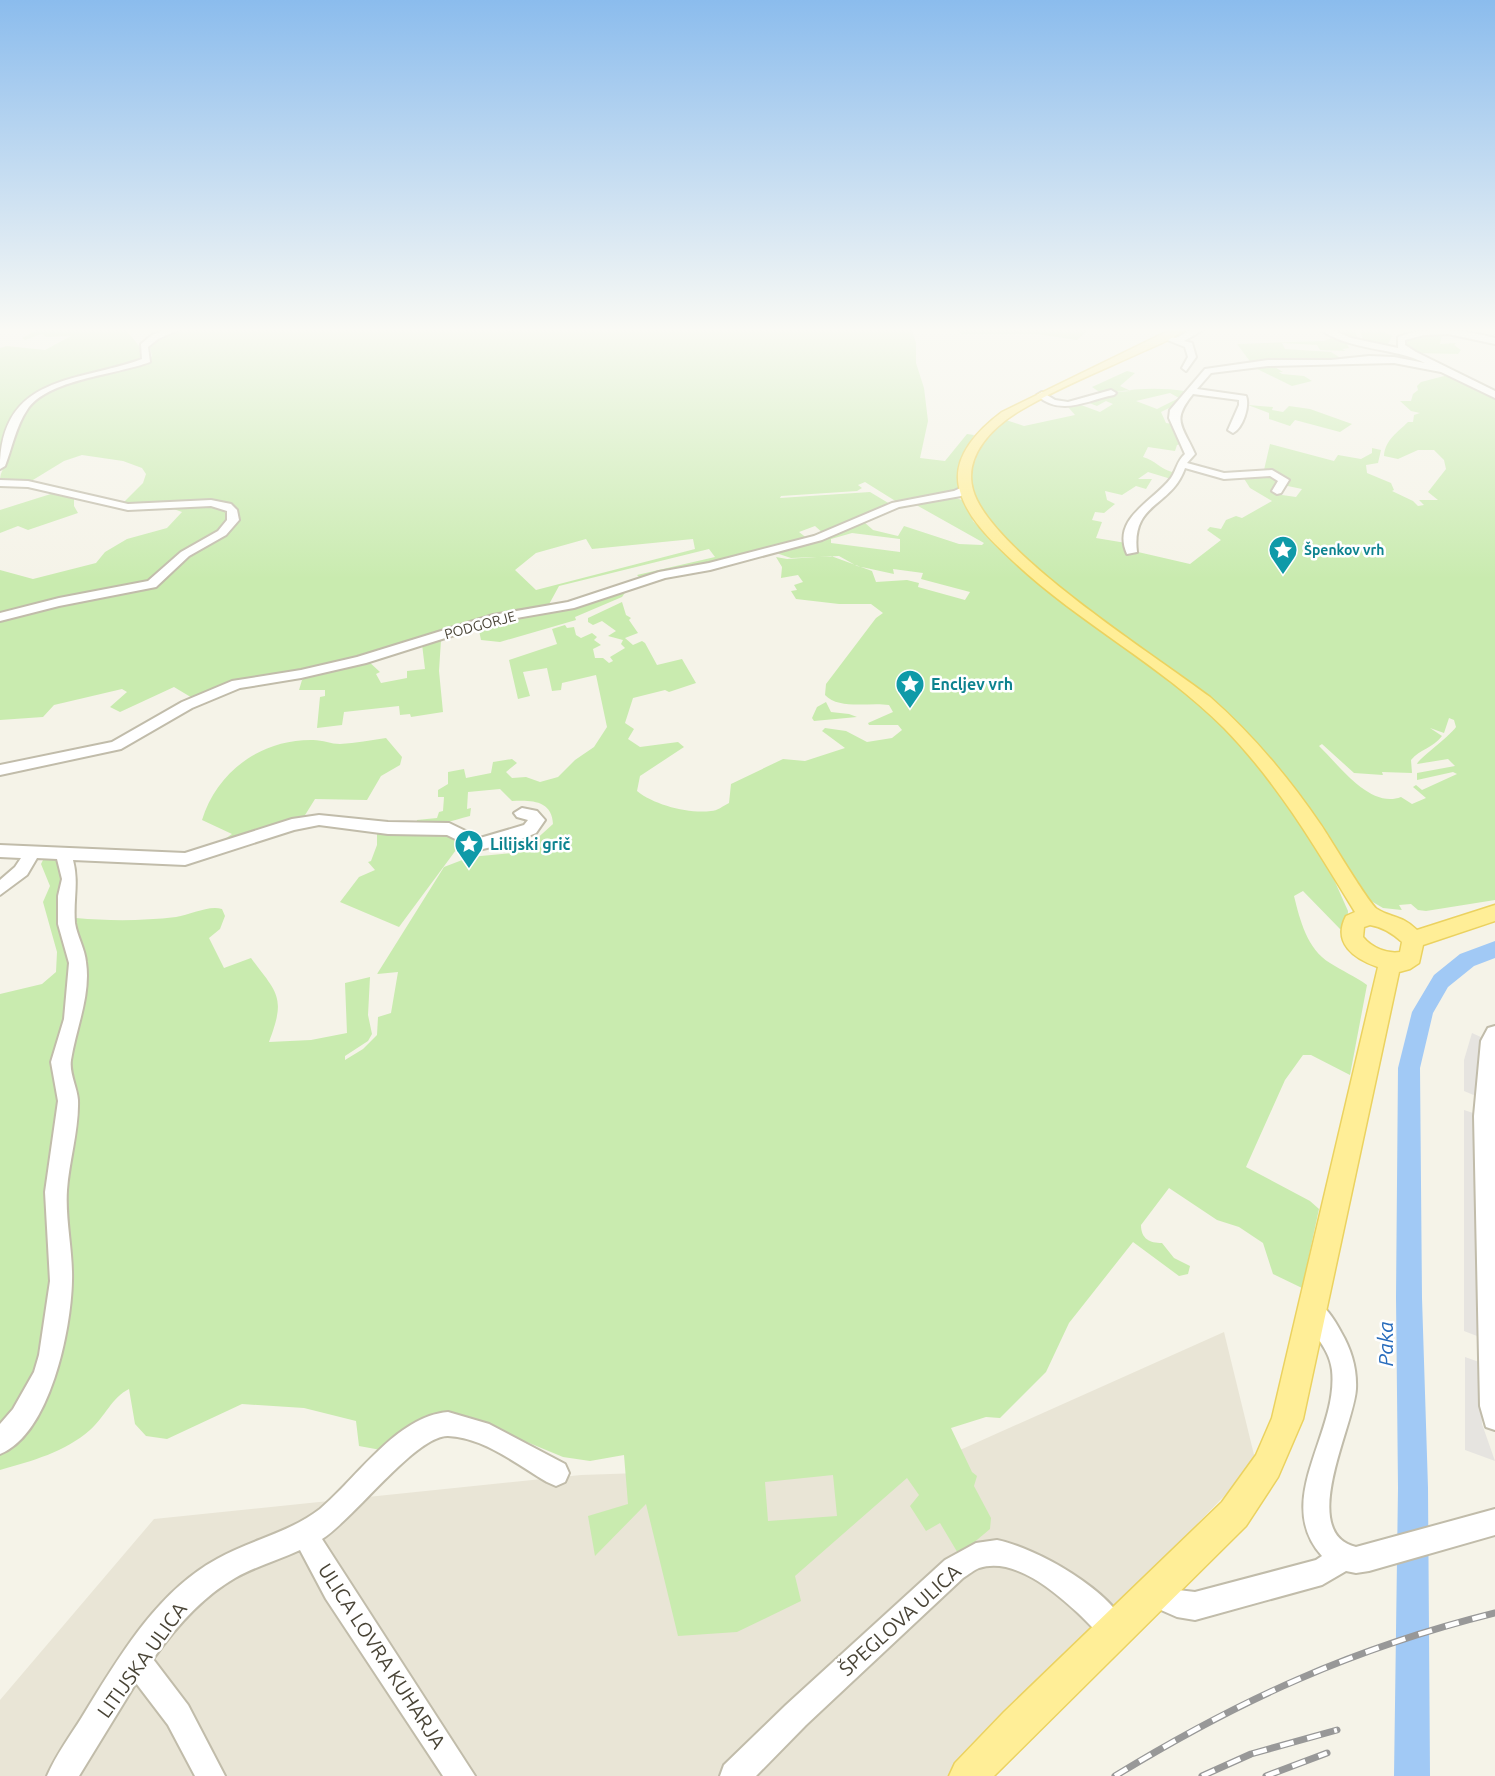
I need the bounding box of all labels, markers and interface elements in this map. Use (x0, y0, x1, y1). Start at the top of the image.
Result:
place icon: Špenkov vrh (1267, 534, 1299, 576)
place label: Špenkov vrh (1304, 541, 1385, 558)
street label: PODGORJE (443, 608, 517, 642)
place icon: Encljev vrh (894, 668, 926, 710)
place label: Encljev vrh (931, 675, 1013, 693)
place icon: Lilijski grič (453, 828, 485, 870)
place label: Lilijski grič (490, 835, 571, 853)
water label: Paka (1373, 1321, 1397, 1367)
street label: ULICA LOVRA KUHARJA (314, 1559, 451, 1753)
street label: ŠPEGLOVA ULICA (834, 1559, 965, 1680)
street label: LITIJSKA ULICA (92, 1598, 191, 1722)

